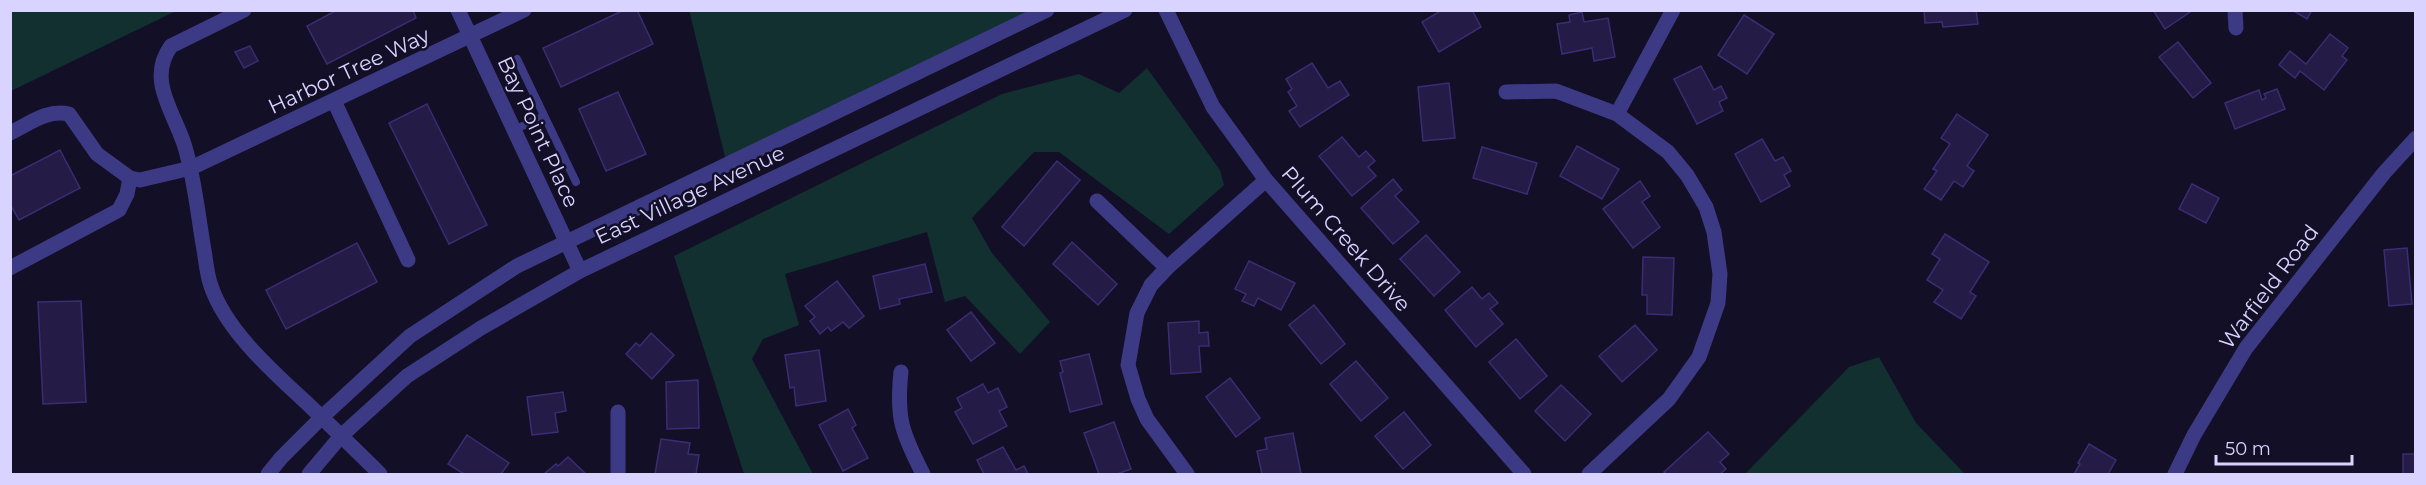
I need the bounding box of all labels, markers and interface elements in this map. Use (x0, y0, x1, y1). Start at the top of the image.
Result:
street label: Harbor Tree Way (264, 22, 434, 119)
street label: Bay Point Place (492, 52, 584, 211)
street label: East Village Avenue (591, 140, 788, 249)
street label: Plum Creek Drive (1277, 161, 1416, 316)
street label: Warfield Road (2214, 220, 2323, 354)
scale bar (2216, 428, 2352, 466)
text: 50 m (2225, 438, 2271, 460)

